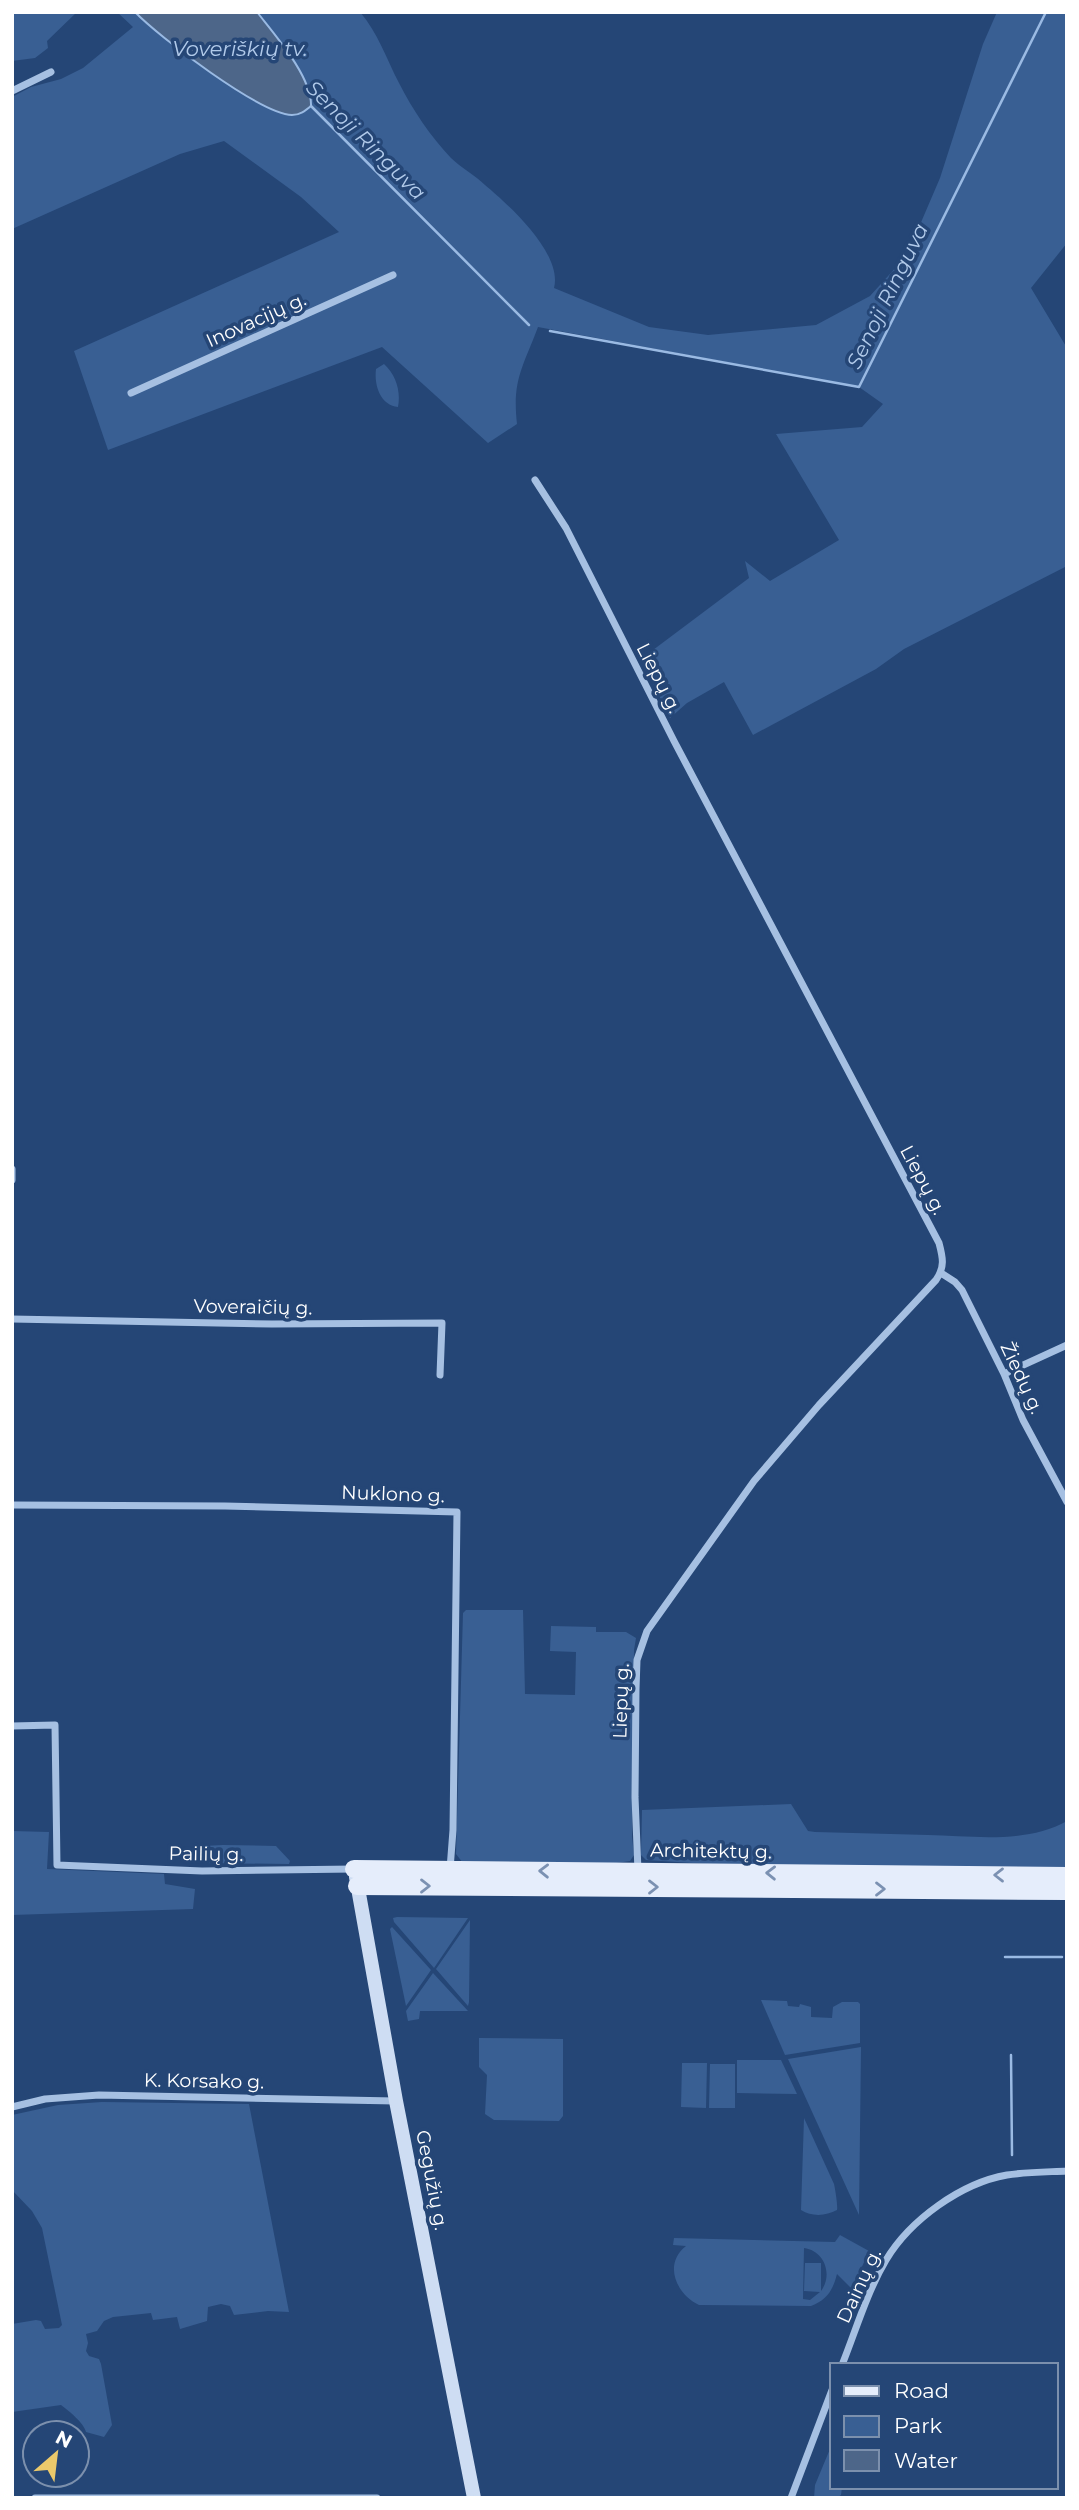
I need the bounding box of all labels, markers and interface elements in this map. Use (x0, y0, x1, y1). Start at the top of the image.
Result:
water label: Voveriškių tv. (172, 36, 308, 61)
water label: Senoji Ringuva (301, 75, 431, 205)
water label: Senoji Ringuva (841, 219, 933, 373)
street label: Inovacijų g. (202, 288, 310, 352)
street label: Liepų g. (632, 639, 686, 717)
street label: Liepų g. (895, 1141, 951, 1219)
street label: Voveraičių g. (193, 1294, 313, 1320)
street label: Žiedų g. (995, 1338, 1049, 1418)
street label: Nuklono g. (341, 1481, 445, 1507)
street label: Liepų g. (608, 1663, 634, 1739)
street label: Architektų g. (650, 1838, 772, 1864)
street label: Pailių g. (168, 1842, 244, 1866)
one-way arrow (538, 1863, 549, 1878)
one-way arrow (765, 1865, 776, 1881)
one-way arrow (993, 1867, 1003, 1883)
one-way arrow (420, 1878, 431, 1894)
one-way arrow (648, 1879, 658, 1895)
one-way arrow (875, 1881, 886, 1897)
street label: K. Korsako g. (144, 2068, 264, 2094)
street label: Gegužių g. (411, 2128, 453, 2232)
street label: Dainų g. (832, 2245, 886, 2327)
legend (830, 2363, 1058, 2489)
text: Road (894, 2378, 949, 2403)
text: Park (894, 2413, 942, 2438)
north arrow (21, 2419, 91, 2489)
text: N (52, 2426, 76, 2453)
text: Water (894, 2448, 958, 2473)

